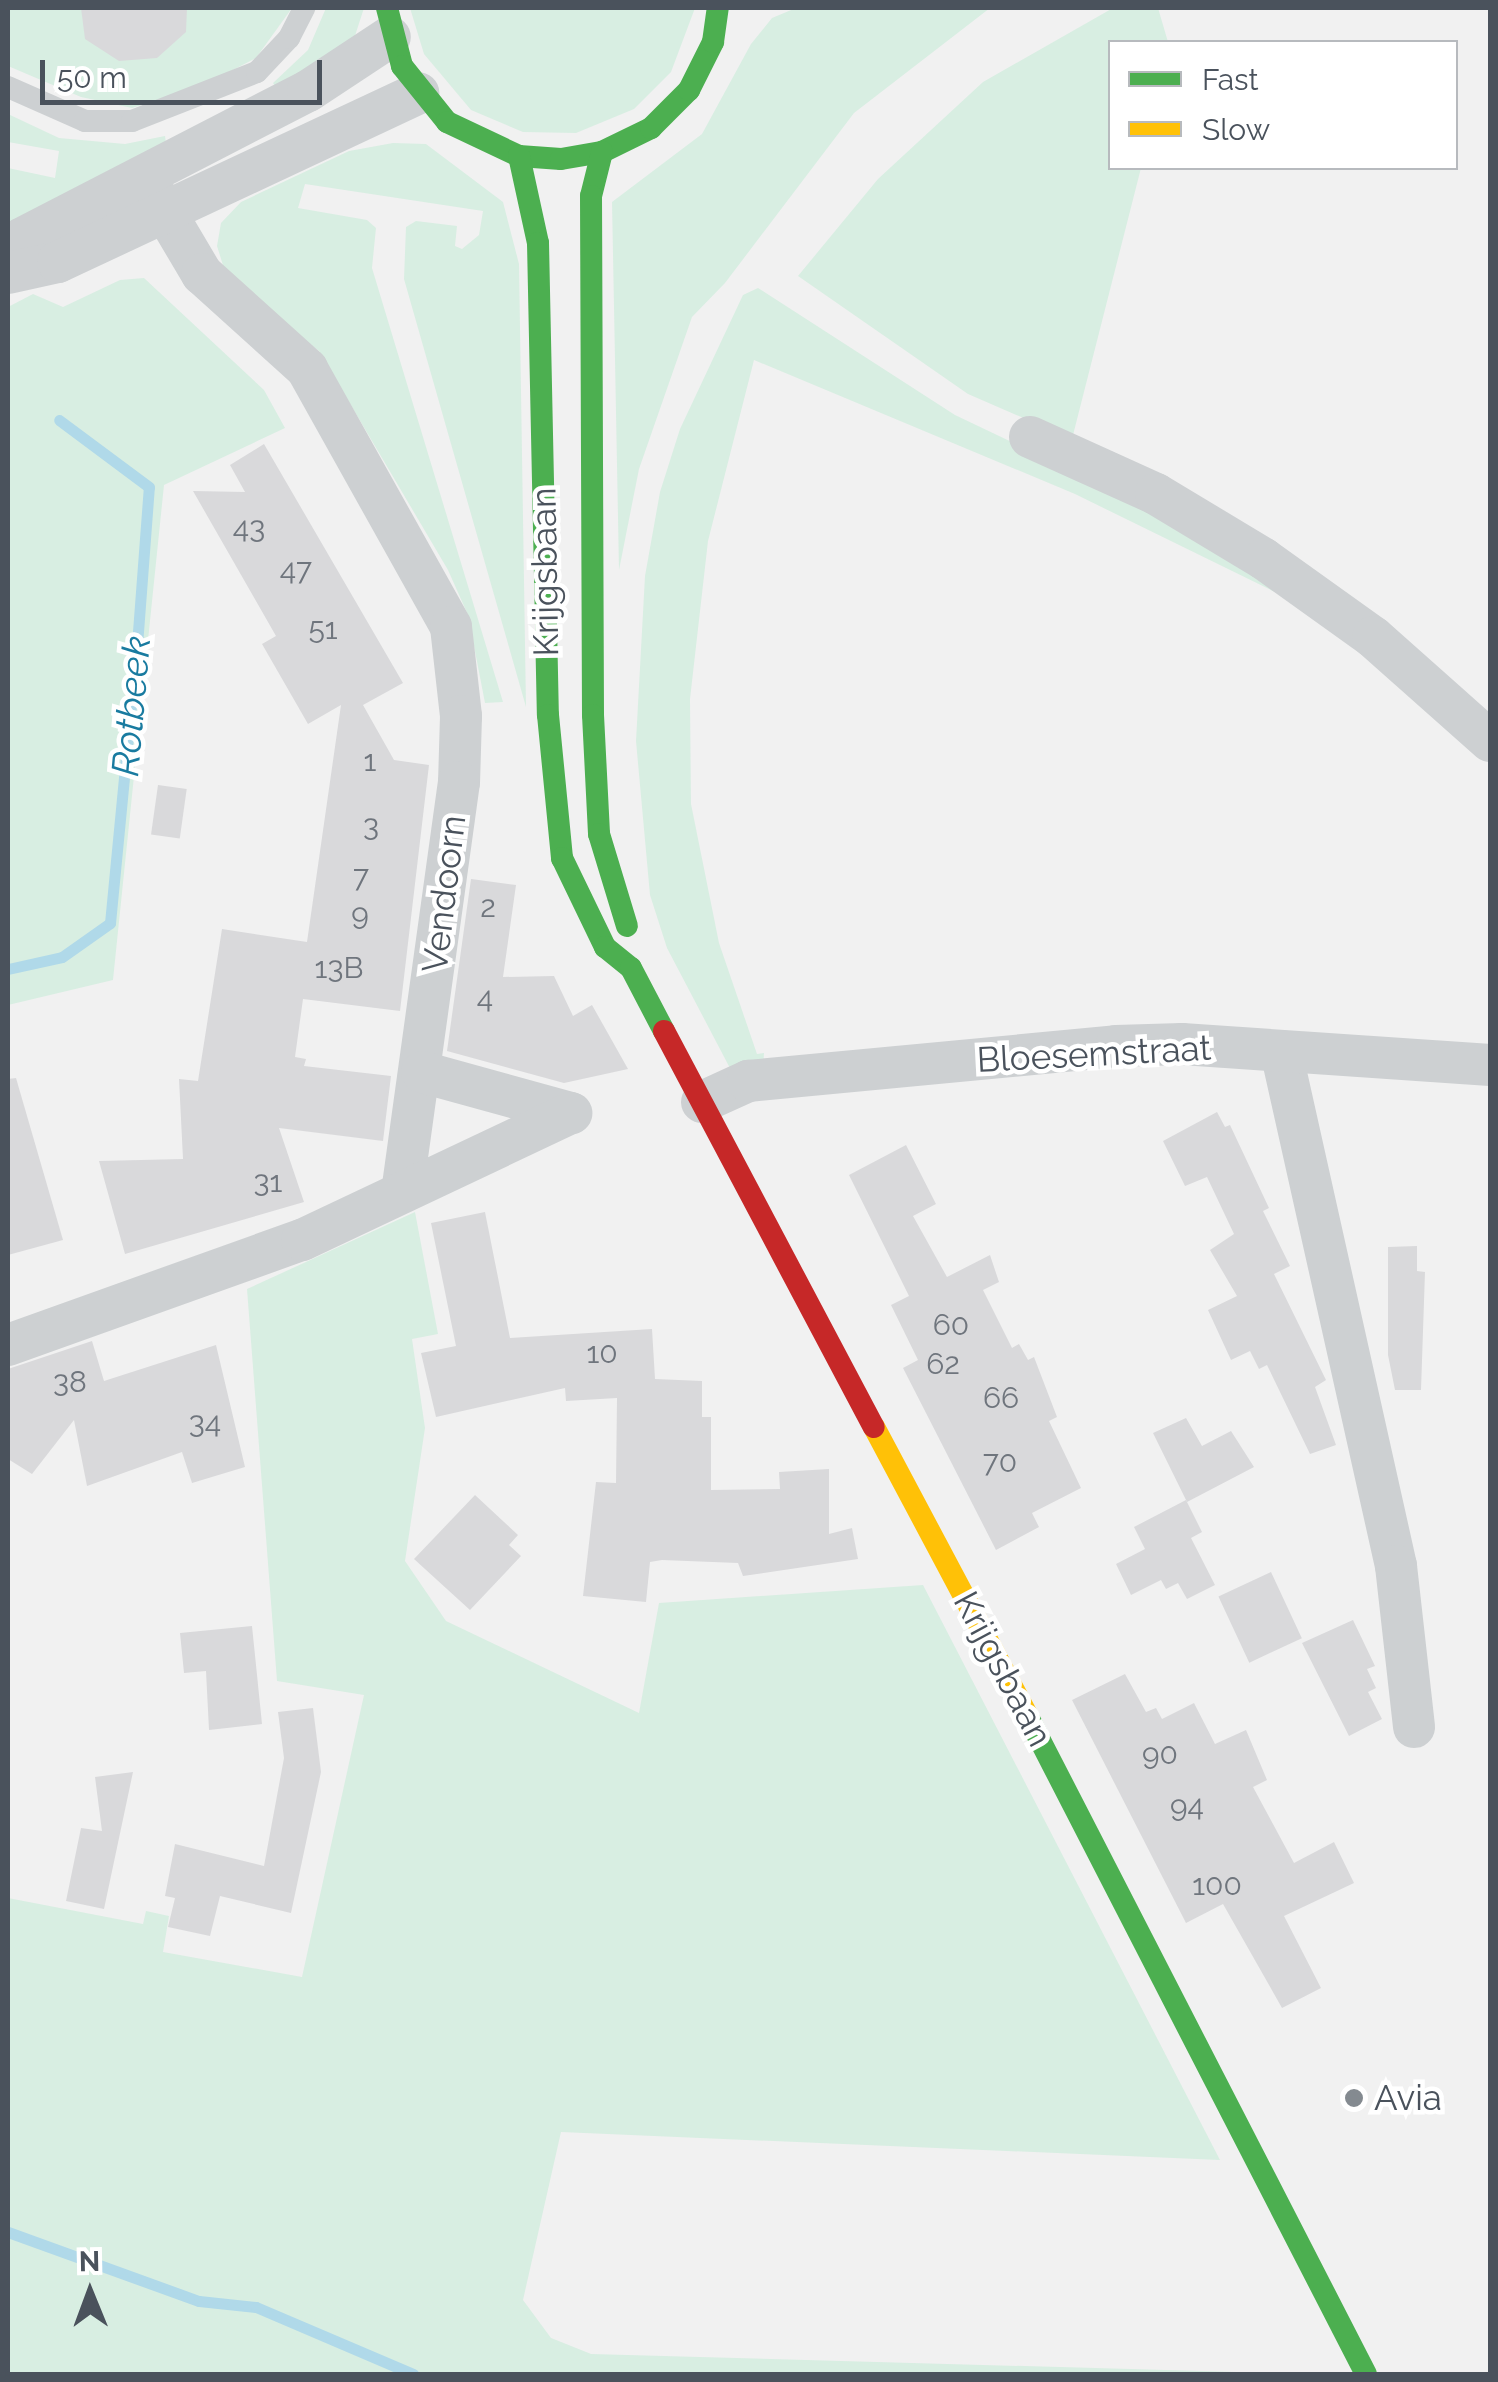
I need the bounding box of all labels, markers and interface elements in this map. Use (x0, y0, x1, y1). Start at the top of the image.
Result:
scale bar (45, 40, 328, 102)
legend (1108, 40, 1458, 170)
text: 50 m (57, 60, 127, 95)
text: Fast (1202, 62, 1259, 97)
text: Slow (1202, 112, 1270, 147)
street label: Krijgsbaan (523, 487, 567, 657)
house number: 43 (233, 510, 265, 546)
house number: 47 (280, 552, 312, 588)
house number: 51 (308, 611, 338, 647)
water label: Rotbeek (102, 634, 160, 778)
house number: 1 (364, 743, 376, 779)
house number: 3 (363, 808, 379, 844)
street label: Vendoorn (413, 813, 475, 975)
house number: 7 (353, 859, 369, 895)
house number: 2 (480, 889, 496, 925)
house number: 9 (351, 896, 369, 932)
house number: 13B (315, 950, 363, 986)
house number: 4 (477, 980, 493, 1016)
street label: Bloesemstraat (976, 1027, 1212, 1081)
house number: 31 (254, 1164, 282, 1200)
house number: 60 (933, 1307, 969, 1343)
house number: 10 (586, 1335, 618, 1371)
house number: 62 (926, 1346, 960, 1382)
house number: 38 (53, 1364, 87, 1400)
house number: 66 (983, 1380, 1019, 1416)
house number: 34 (189, 1405, 221, 1441)
house number: 70 (983, 1444, 1017, 1480)
street label: Krijgsbaan (945, 1585, 1061, 1753)
house number: 90 (1142, 1736, 1178, 1772)
house number: 94 (1170, 1788, 1204, 1824)
house number: 100 (1192, 1867, 1242, 1903)
place label: Avia (1374, 2077, 1442, 2119)
marker: Avia (1343, 2087, 1365, 2109)
north arrow (40, 2242, 140, 2342)
text: N (78, 2245, 100, 2278)

